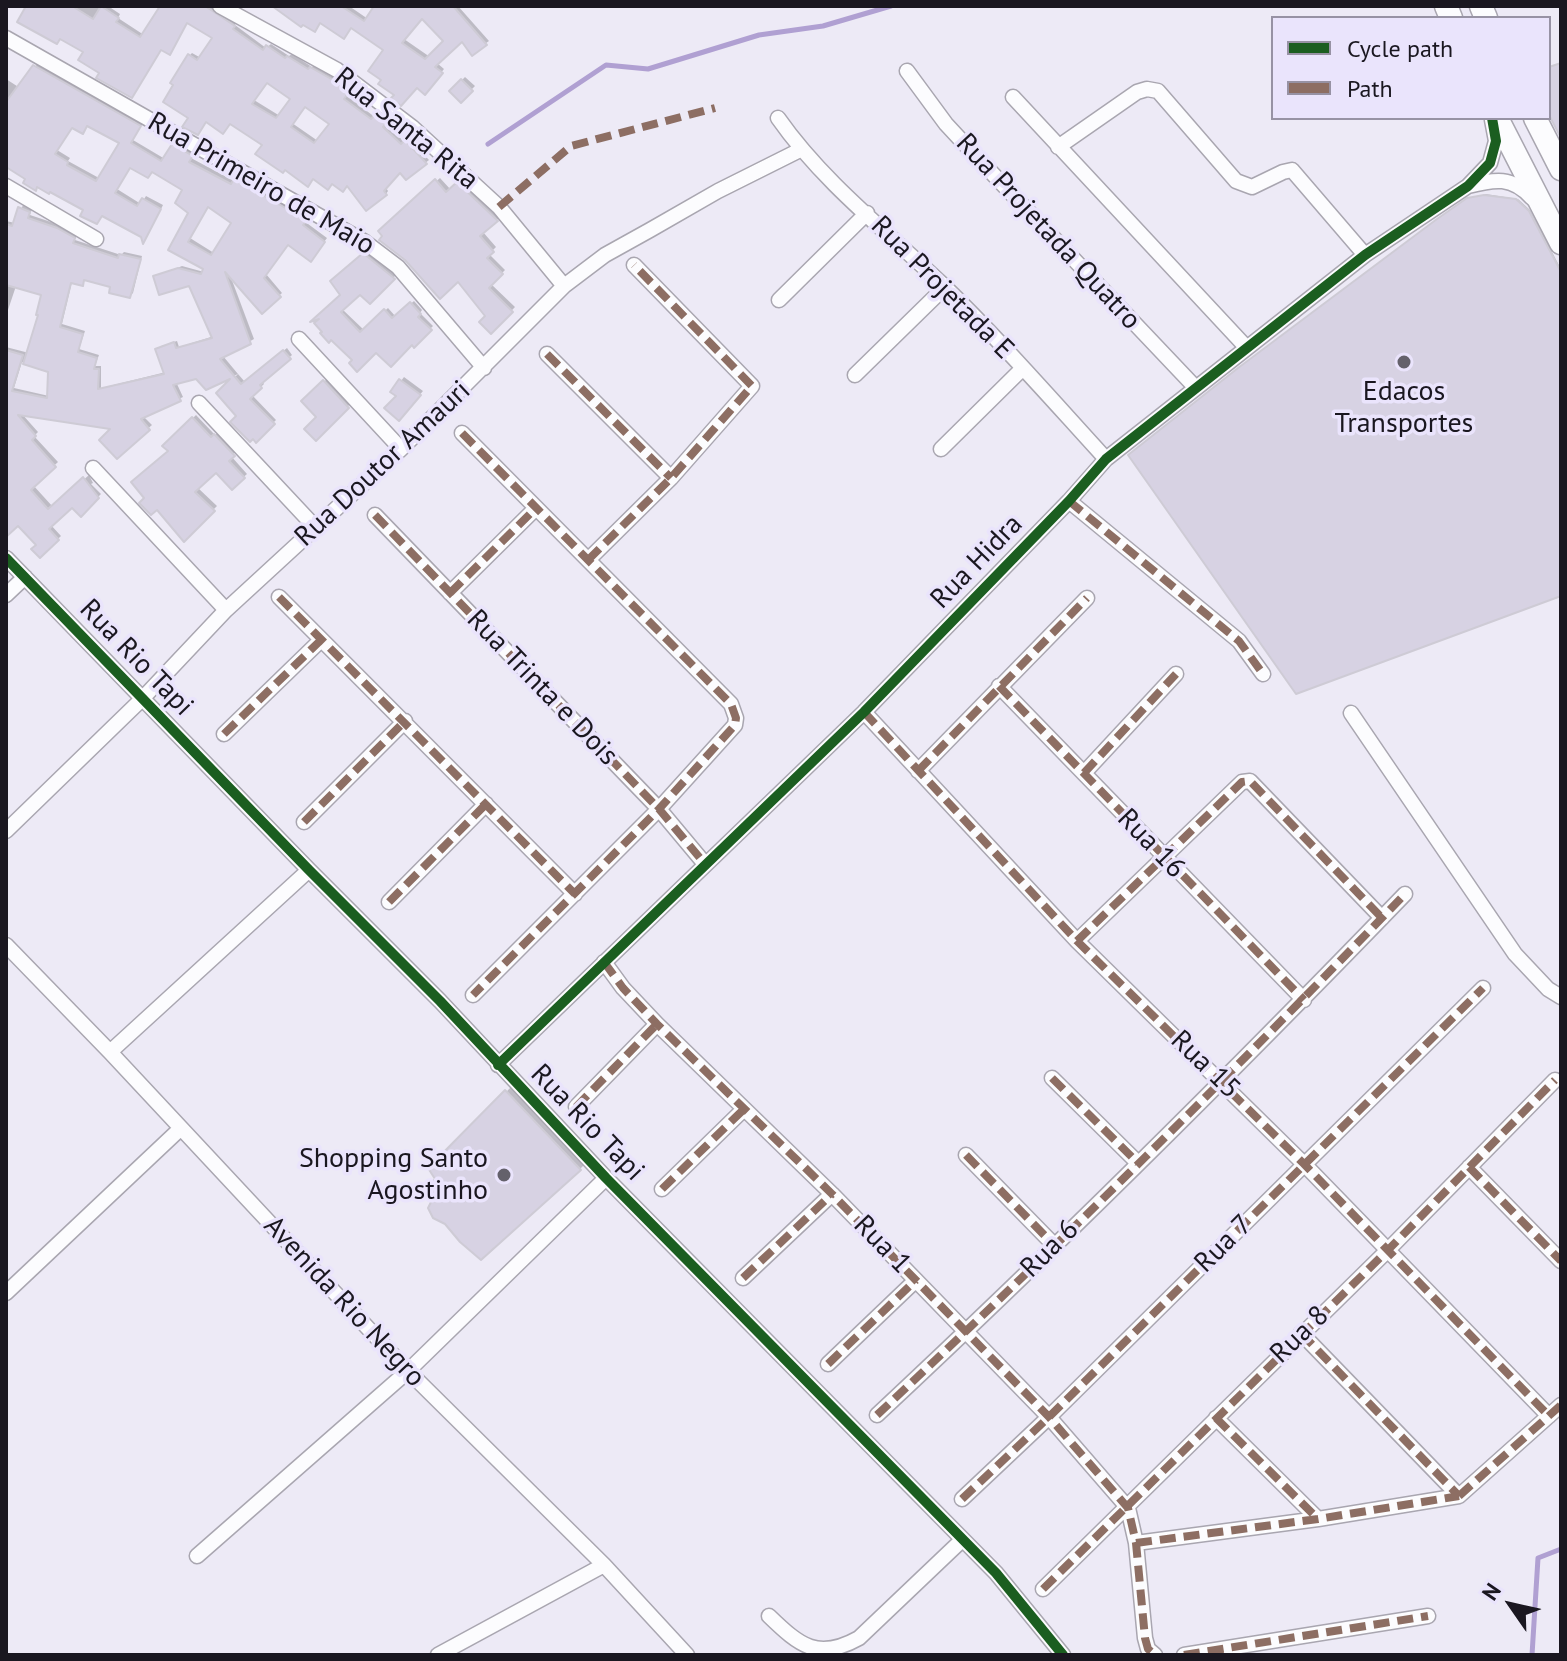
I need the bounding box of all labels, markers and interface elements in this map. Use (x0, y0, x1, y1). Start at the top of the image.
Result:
legend (1271, 16, 1551, 120)
text: Cycle path (1347, 33, 1453, 64)
street label: Rua Santa Rita (327, 61, 485, 197)
text: Path (1347, 73, 1393, 104)
street label: Rua Primeiro de Maio (142, 105, 380, 263)
street label: Rua Projetada Quatro (949, 127, 1147, 337)
street label: Rua Projetada E (863, 209, 1021, 367)
marker: Edacos Transportes (1395, 353, 1413, 371)
street label: Rua Doutor Amauri (288, 374, 478, 554)
place label: Edacos Transportes (1335, 375, 1473, 441)
street label: Rua Hidra (924, 508, 1030, 616)
street label: Rua Rio Tapi (72, 593, 200, 723)
street label: Rua Trinta e Dois (459, 603, 625, 773)
street label: Rua 16 (1110, 802, 1192, 886)
street label: Rua 15 (1163, 1024, 1247, 1106)
street label: Rua Rio Tapi (523, 1058, 651, 1188)
place label: Shopping Santo Agostinho (299, 1142, 488, 1208)
marker: Shopping Santo Agostinho (495, 1166, 513, 1184)
street label: Rua 7 (1188, 1208, 1260, 1280)
street label: Rua 1 (846, 1209, 918, 1281)
street label: Avenida Rio Negro (256, 1210, 432, 1394)
street label: Rua 6 (1014, 1213, 1086, 1285)
street label: Rua 8 (1264, 1299, 1336, 1371)
north arrow (1471, 1565, 1551, 1645)
text: N (1475, 1578, 1507, 1605)

